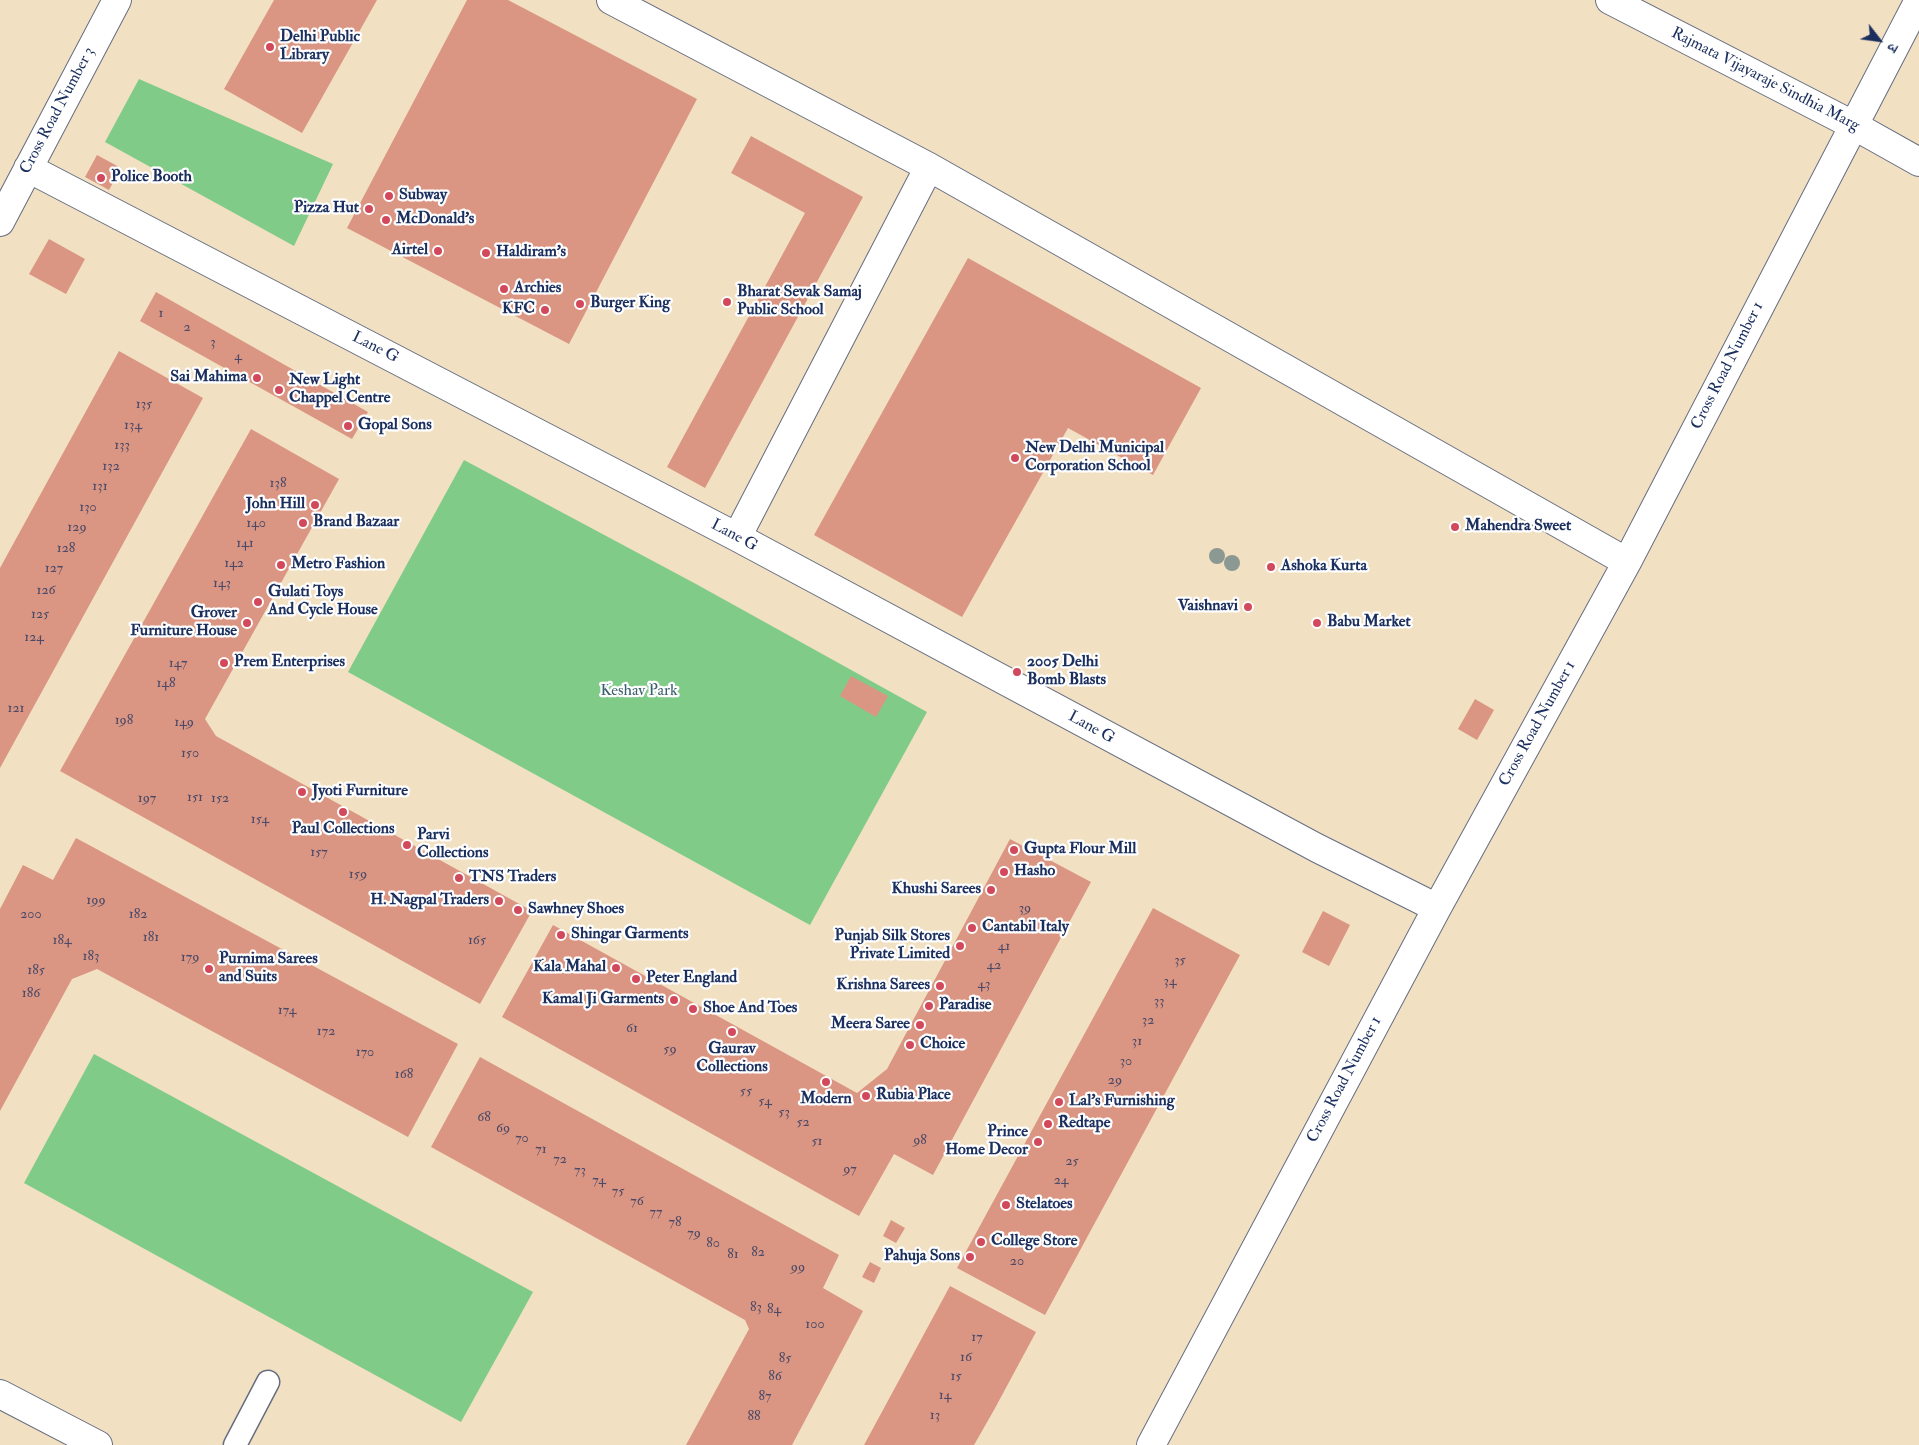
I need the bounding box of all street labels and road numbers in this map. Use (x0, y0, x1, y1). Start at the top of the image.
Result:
street label: Rajmata Vijayaraje Sindhia Marg (1668, 24, 1862, 136)
street label: Cross Road Number 3 (16, 44, 100, 178)
street label: Cross Road Number 1 (1688, 299, 1768, 433)
street label: Lane G (348, 328, 402, 368)
street label: Lane G (707, 516, 761, 556)
street label: Cross Road Number 1 (1496, 658, 1580, 790)
street label: Lane G (1065, 708, 1117, 748)
street label: Cross Road Number 1 (1304, 1013, 1386, 1147)

